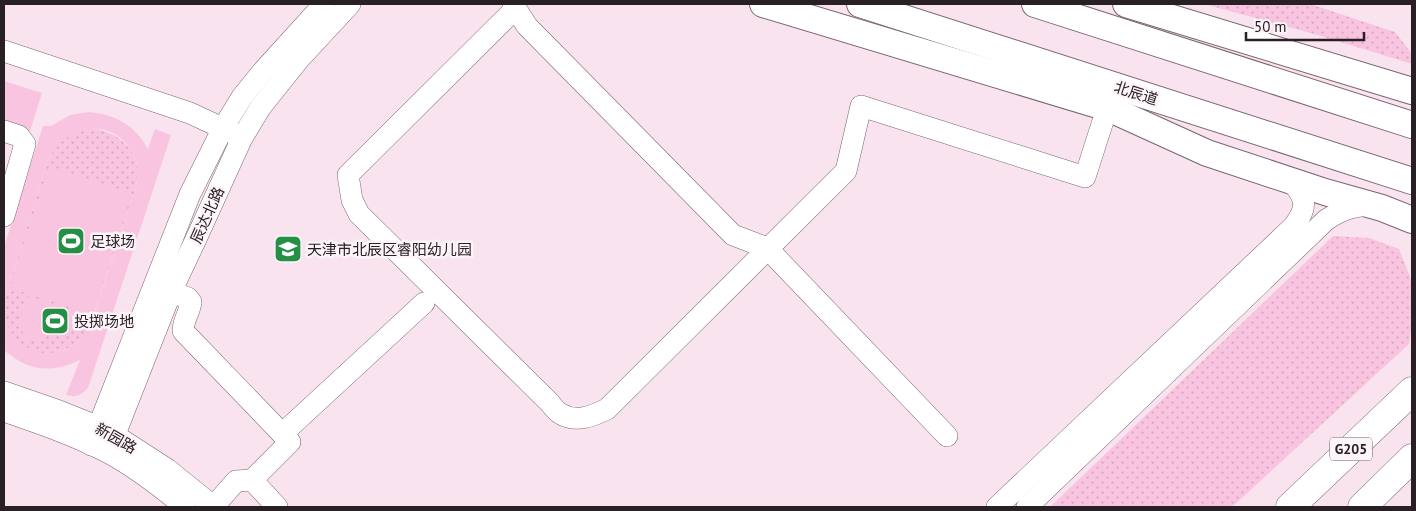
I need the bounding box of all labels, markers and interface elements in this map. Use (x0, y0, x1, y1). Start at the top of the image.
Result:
scale bar (1246, 10, 1364, 42)
text: 50 m (1254, 17, 1287, 36)
street label: 北辰道 (1112, 77, 1160, 109)
street label: 辰达北路 (186, 184, 228, 246)
sports icon: 足球场 (56, 226, 86, 256)
place label: 足球场 (90, 232, 135, 251)
school or university icon: 天津市北辰区睿阳幼儿园 (273, 234, 303, 264)
place label: 天津市北辰区睿阳幼儿园 (307, 240, 472, 259)
sports icon: 投掷场地 (40, 306, 70, 336)
place label: 投掷场地 (74, 312, 134, 331)
street label: 新园路 (92, 419, 140, 457)
road number: G205 (1330, 438, 1372, 460)

